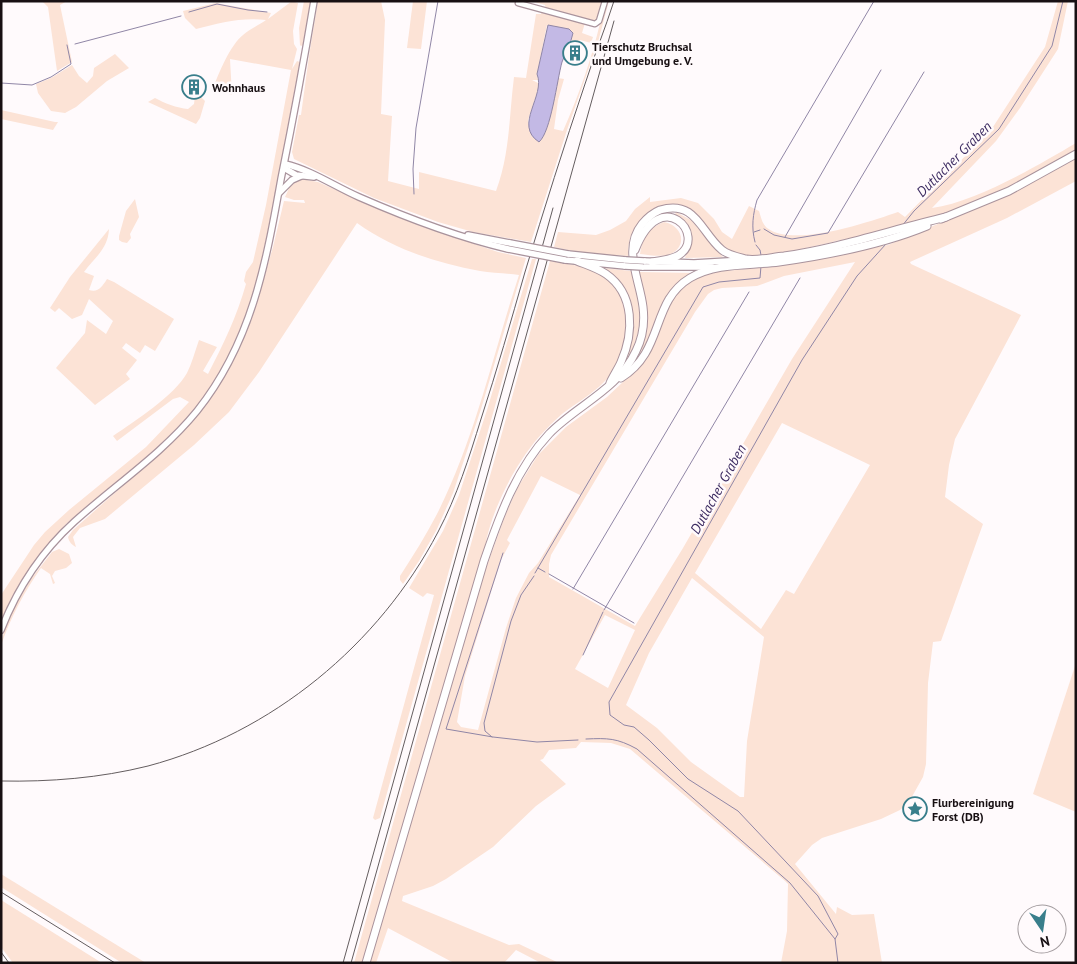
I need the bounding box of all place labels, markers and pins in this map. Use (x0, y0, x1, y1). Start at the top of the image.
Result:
place label: Tierschutz Bruchsal und Umgebung e. V. (592, 39, 693, 68)
building icon: Tierschutz Bruchsal und Umgebung e. V. (562, 40, 588, 66)
building icon: Wohnhaus (181, 74, 207, 100)
place label: Wohnhaus (212, 80, 265, 95)
place label: Flurbereinigung Forst (DB) (932, 795, 1014, 824)
place icon: Flurbereinigung Forst (DB) (902, 796, 928, 822)

